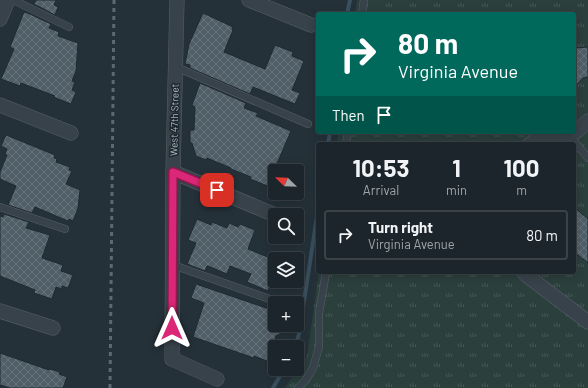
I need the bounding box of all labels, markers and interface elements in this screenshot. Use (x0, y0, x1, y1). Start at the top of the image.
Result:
text: 80 m (398, 26, 458, 60)
icon: right (332, 28, 384, 80)
text: Virginia Avenue (398, 60, 518, 82)
street label: West 47th Street (167, 83, 181, 156)
icon: arrive (373, 104, 395, 126)
text: Then (332, 106, 365, 124)
text: 10:53 (353, 153, 409, 182)
text: 1 (452, 153, 461, 182)
text: 100 (504, 153, 539, 182)
north arrow (268, 164, 304, 200)
map controls (268, 164, 304, 376)
pin (200, 173, 234, 207)
icon: arrive (206, 179, 228, 201)
text: Arrival (363, 182, 399, 198)
text: min (446, 182, 467, 198)
text: m (516, 182, 527, 198)
button: search (268, 208, 304, 244)
text: Turn right (368, 218, 433, 236)
icon: right (334, 224, 356, 246)
text: 80 m (526, 226, 558, 244)
text: Virginia Avenue (368, 236, 455, 252)
button: layers (268, 252, 304, 288)
button: + (268, 296, 304, 332)
position arrow (151, 307, 193, 349)
button: − (268, 340, 304, 376)

